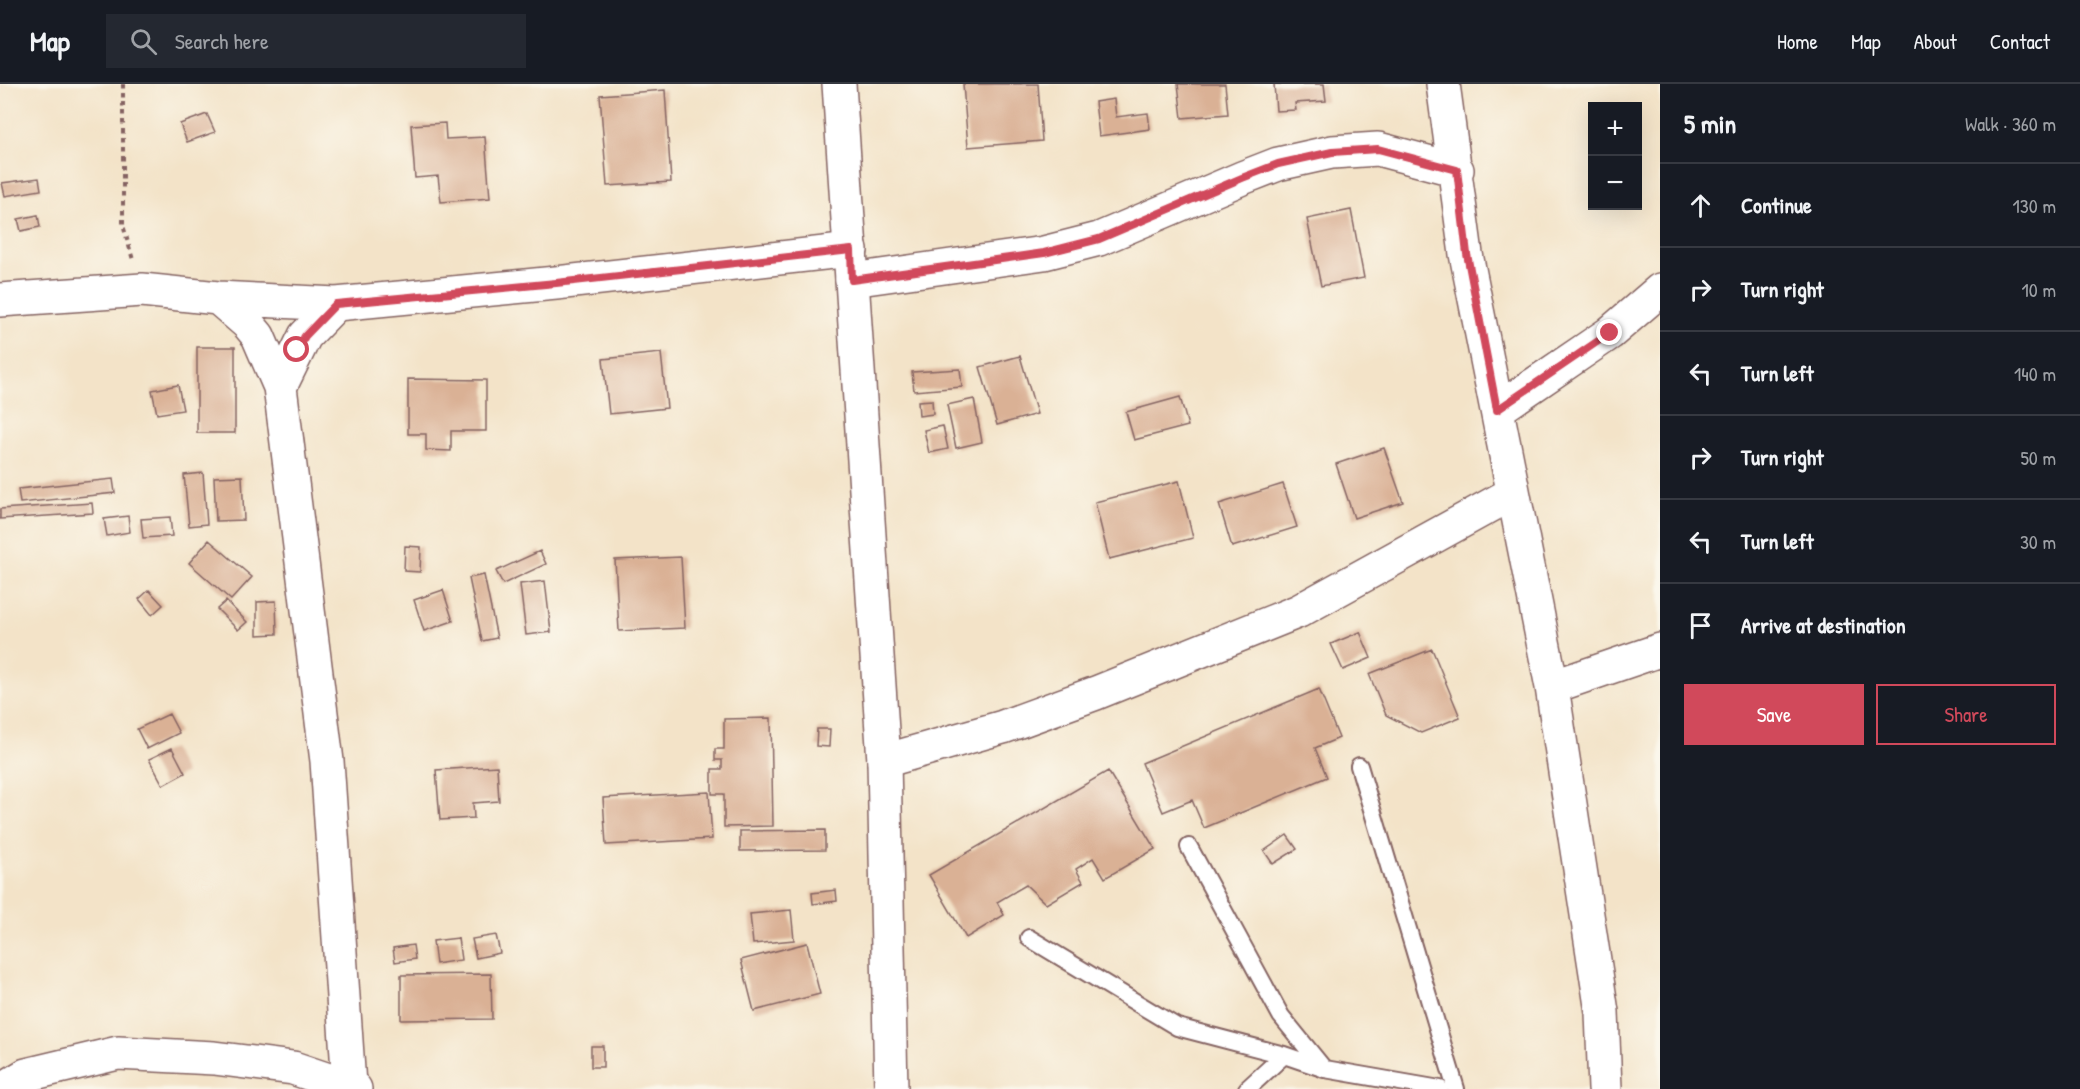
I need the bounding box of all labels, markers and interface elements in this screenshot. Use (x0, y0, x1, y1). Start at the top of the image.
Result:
search box (106, 14, 526, 68)
text: Map (30, 22, 70, 60)
icon: search (127, 25, 160, 58)
text: Search here (175, 26, 269, 56)
text: Home (1777, 27, 1818, 56)
text: Map (1851, 27, 1881, 56)
text: About (1914, 27, 1957, 56)
text: Contact (1990, 27, 2050, 56)
map controls (1588, 102, 1642, 210)
button: + (1588, 102, 1642, 156)
text: 5 min (1684, 106, 1736, 141)
text: Walk · 360 m (1965, 110, 2056, 137)
button: − (1588, 156, 1642, 210)
icon: ahead (1684, 189, 1717, 222)
text: Continue (1741, 190, 1812, 220)
text: 130 m (2013, 192, 2056, 219)
icon: right (1684, 273, 1717, 306)
text: Turn right (1741, 274, 1824, 304)
text: 10 m (2022, 276, 2056, 303)
route end (1596, 319, 1622, 345)
route start (283, 336, 309, 362)
icon: left (1684, 357, 1717, 390)
text: Turn left (1741, 358, 1814, 388)
text: 140 m (2014, 360, 2056, 387)
icon: right (1684, 441, 1717, 474)
text: Turn right (1741, 442, 1824, 472)
text: 50 m (2020, 444, 2056, 471)
icon: left (1684, 525, 1717, 558)
text: Turn left (1741, 526, 1814, 556)
text: 30 m (2020, 528, 2056, 555)
icon: arrive (1684, 609, 1717, 642)
text: Arrive at destination (1741, 610, 1906, 640)
button: Save (1684, 684, 1864, 745)
button: Share (1876, 684, 2056, 745)

